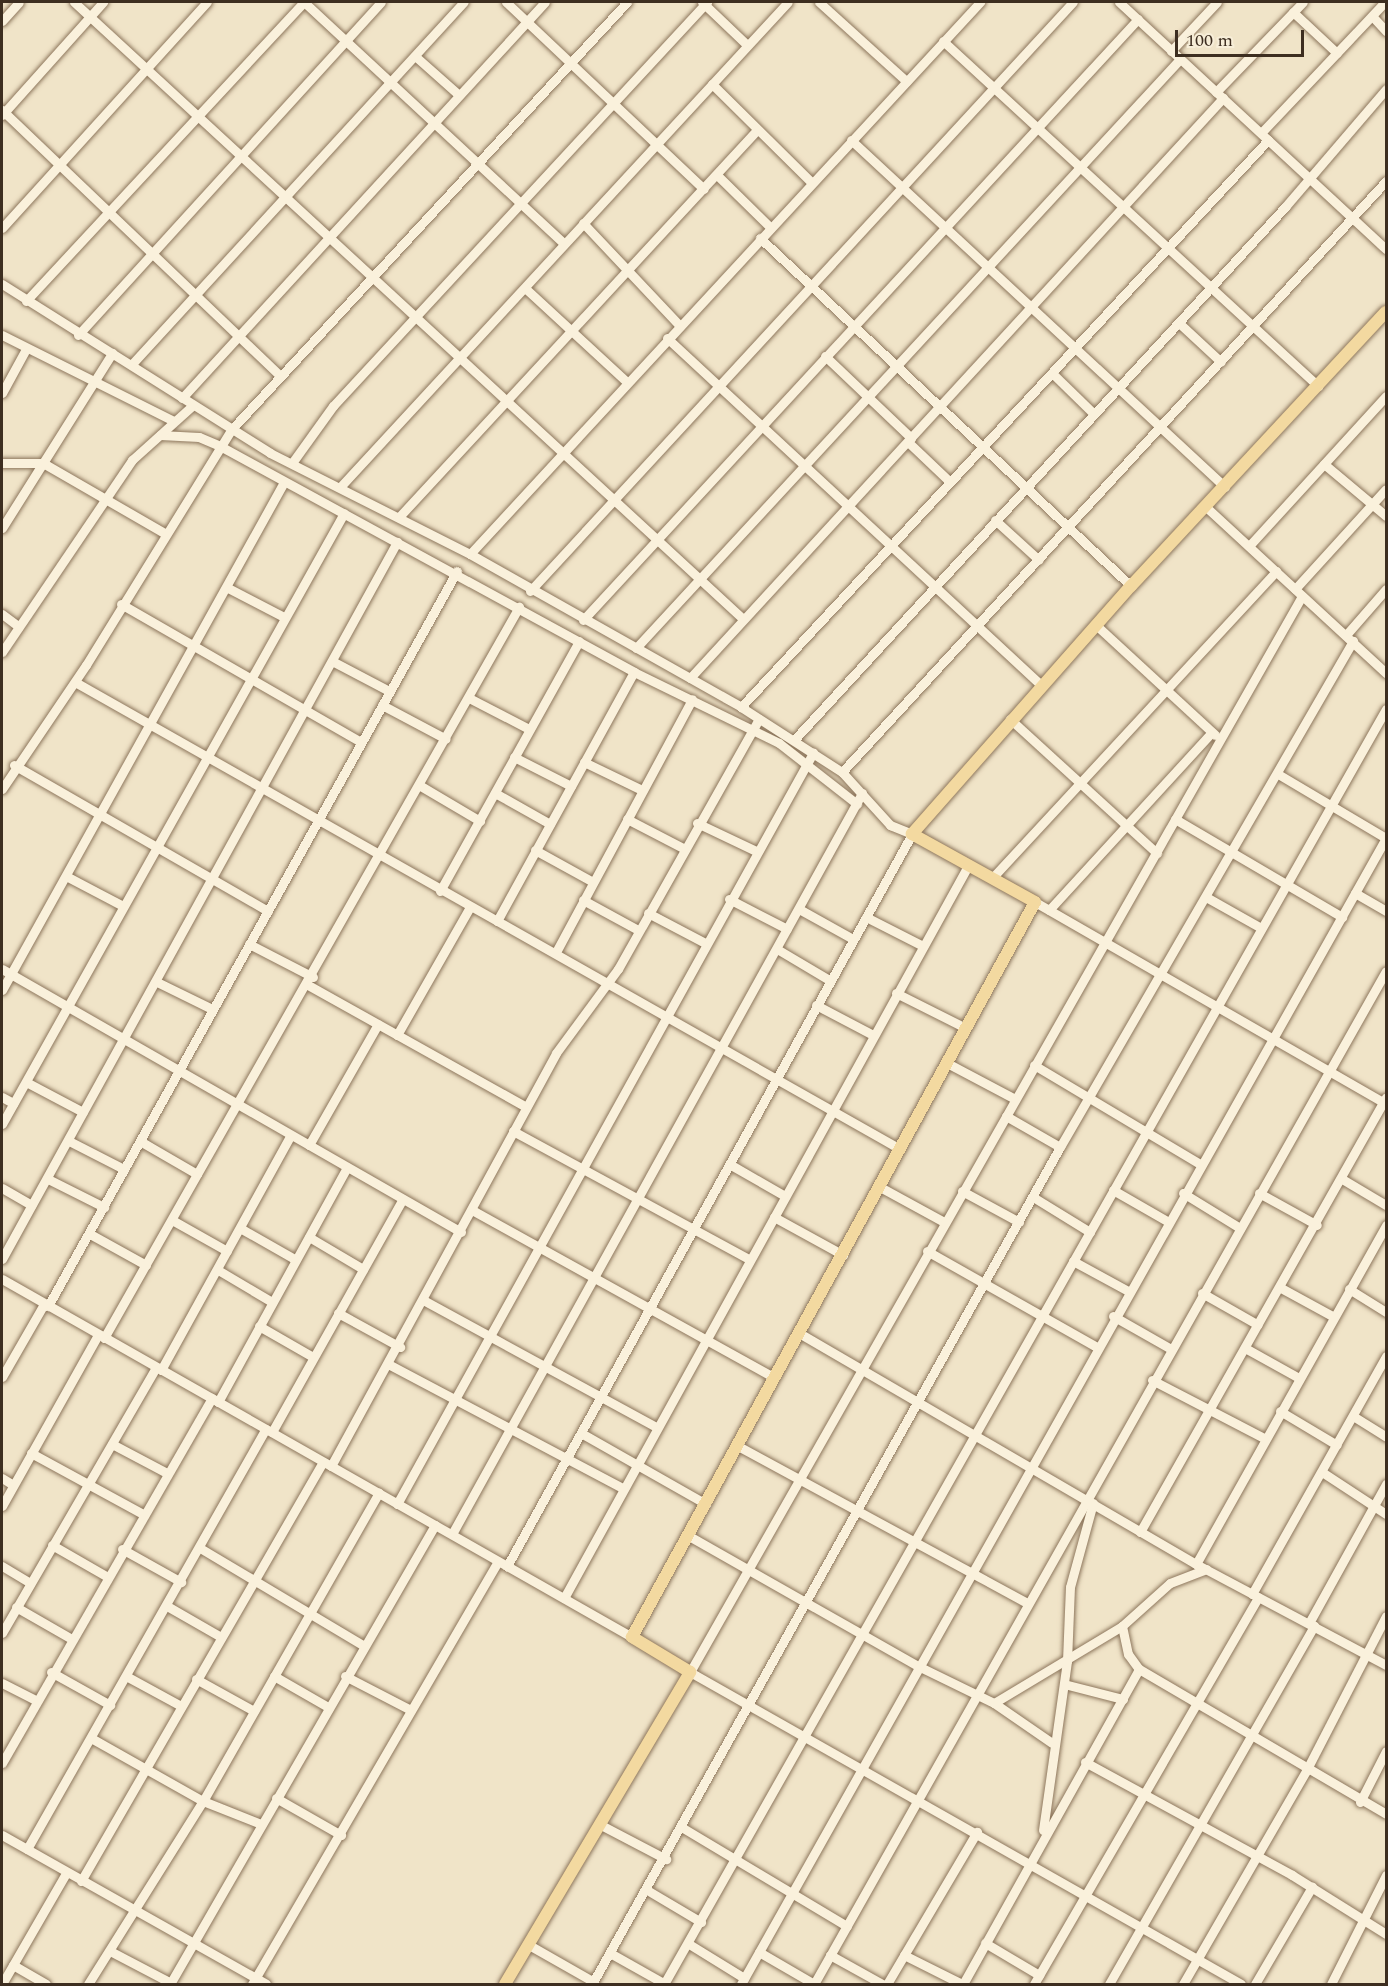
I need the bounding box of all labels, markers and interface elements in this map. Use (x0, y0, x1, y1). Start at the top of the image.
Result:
scale bar (1178, 18, 1307, 56)
text: 100 m (1186, 27, 1233, 54)

